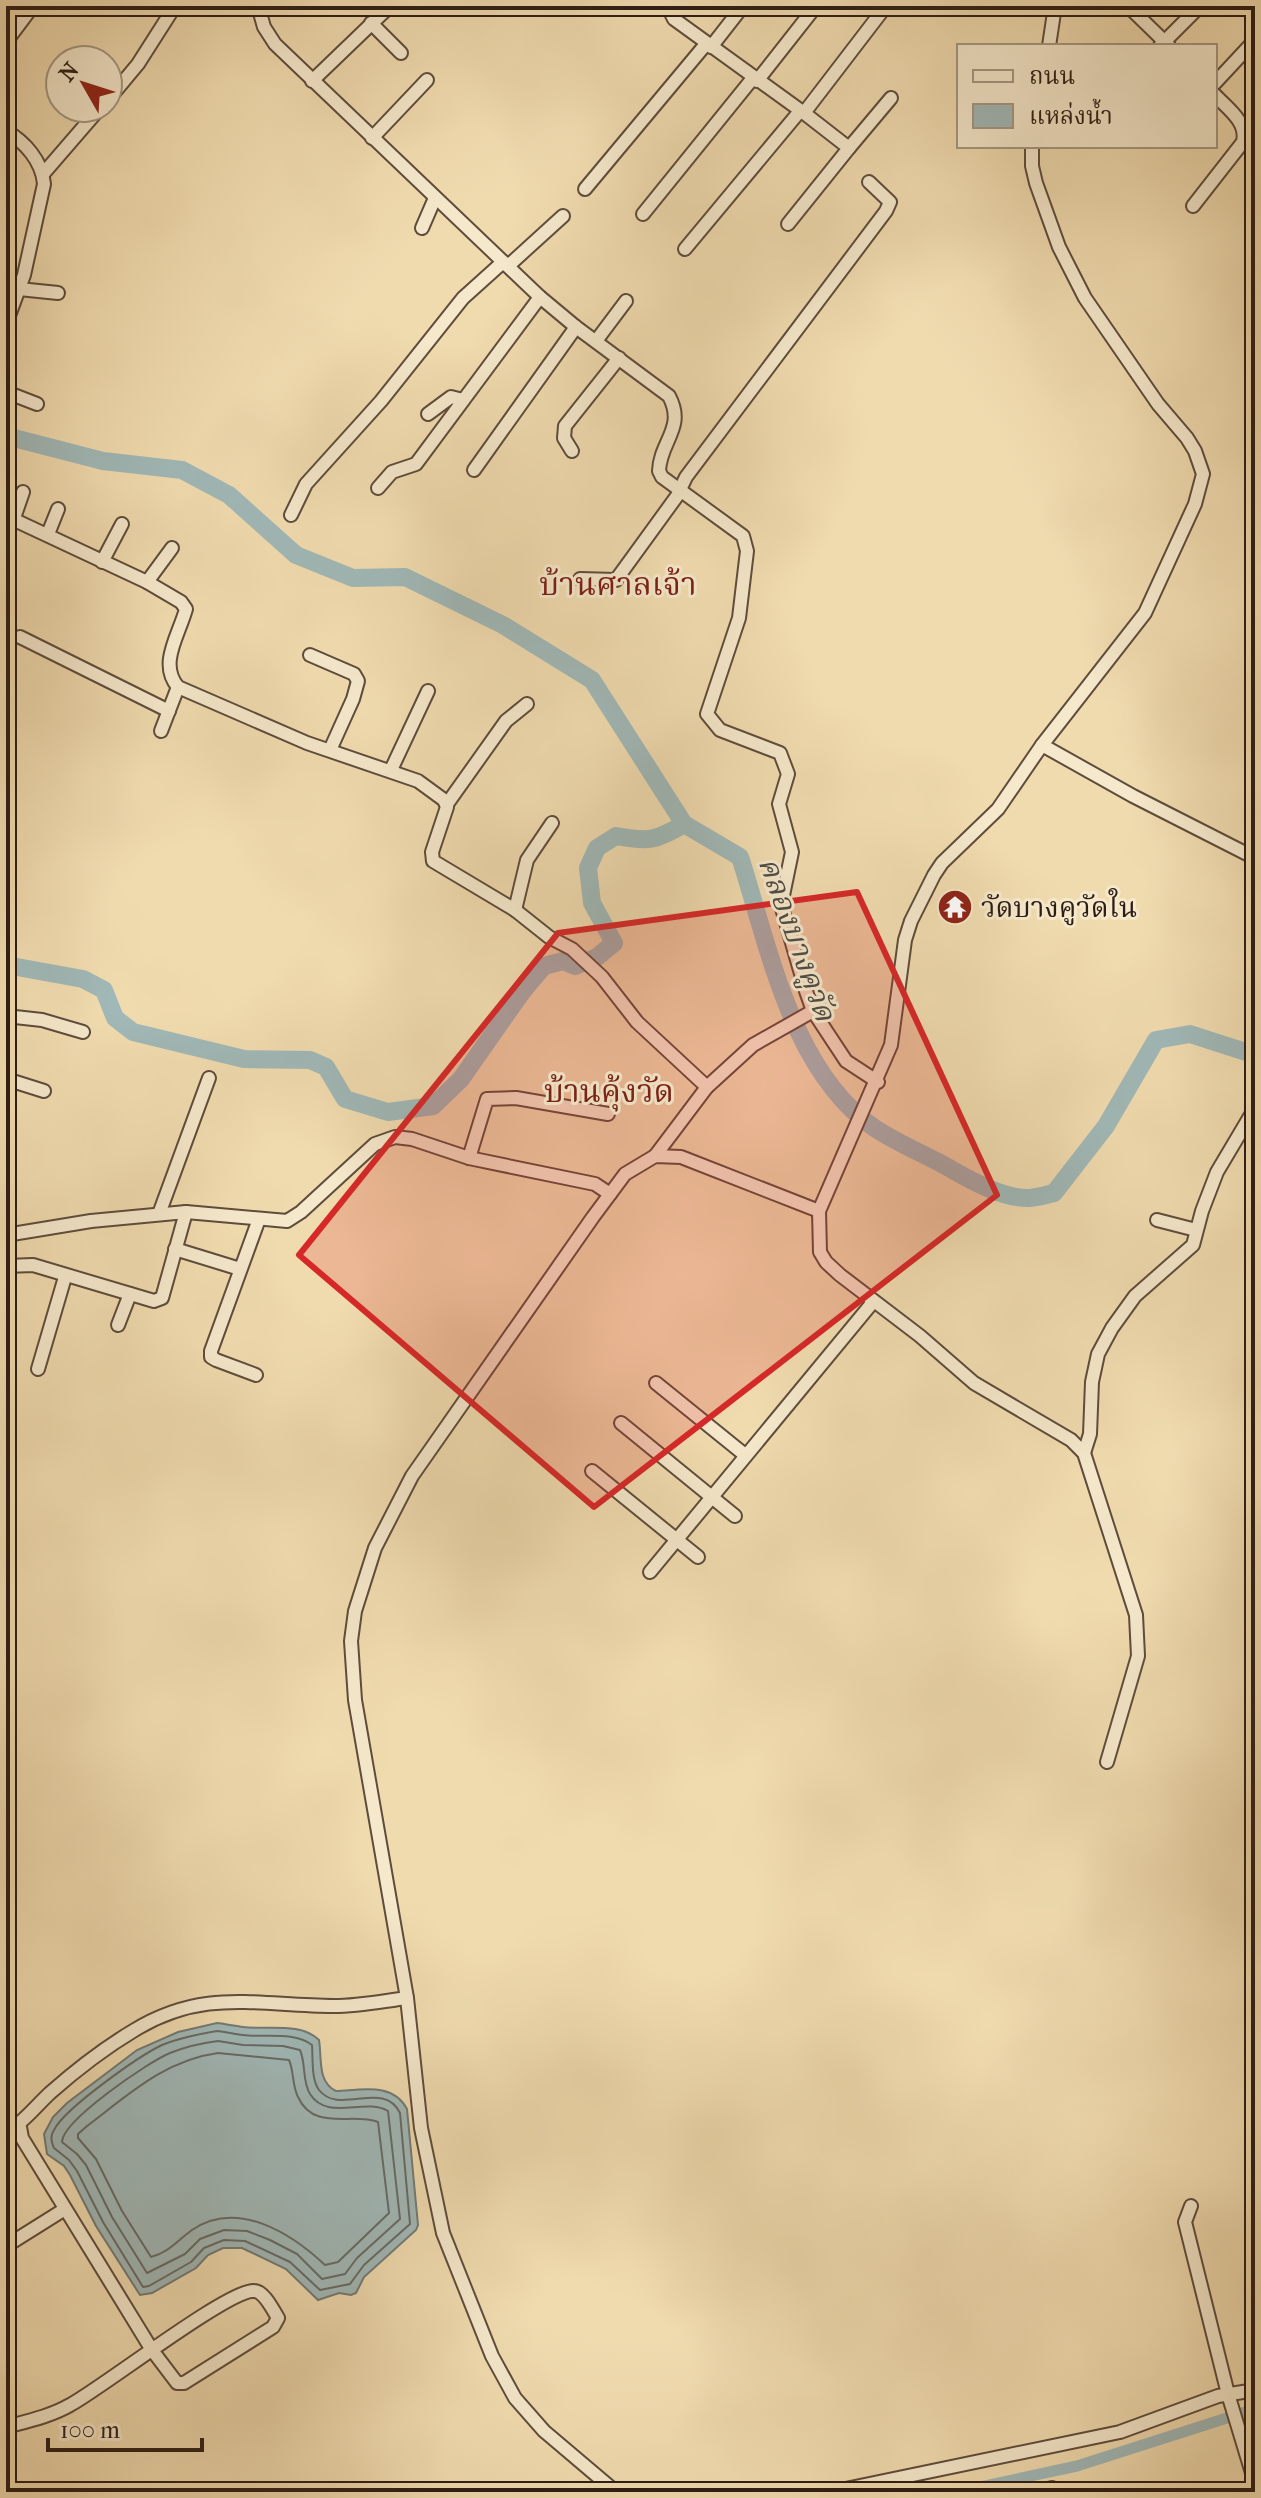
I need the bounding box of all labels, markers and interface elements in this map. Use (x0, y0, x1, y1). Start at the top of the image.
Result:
north arrow (44, 44, 124, 124)
legend (957, 44, 1217, 148)
text: N (54, 57, 85, 87)
text: ถนน (1029, 62, 1075, 90)
text: แหล่งน้ำ (1029, 98, 1113, 130)
district label: บ้านศาลเจ้า (539, 566, 697, 603)
water label: คลองบางคูวัด (750, 853, 843, 1027)
temple icon: วัดบางคูวัดใน (936, 888, 974, 926)
place label: วัดบางคูวัดใน (981, 888, 1137, 926)
district label: บ้านคุ้งวัด (544, 1073, 674, 1112)
scale bar (48, 2402, 202, 2452)
text: 100 m (60, 2416, 120, 2444)

